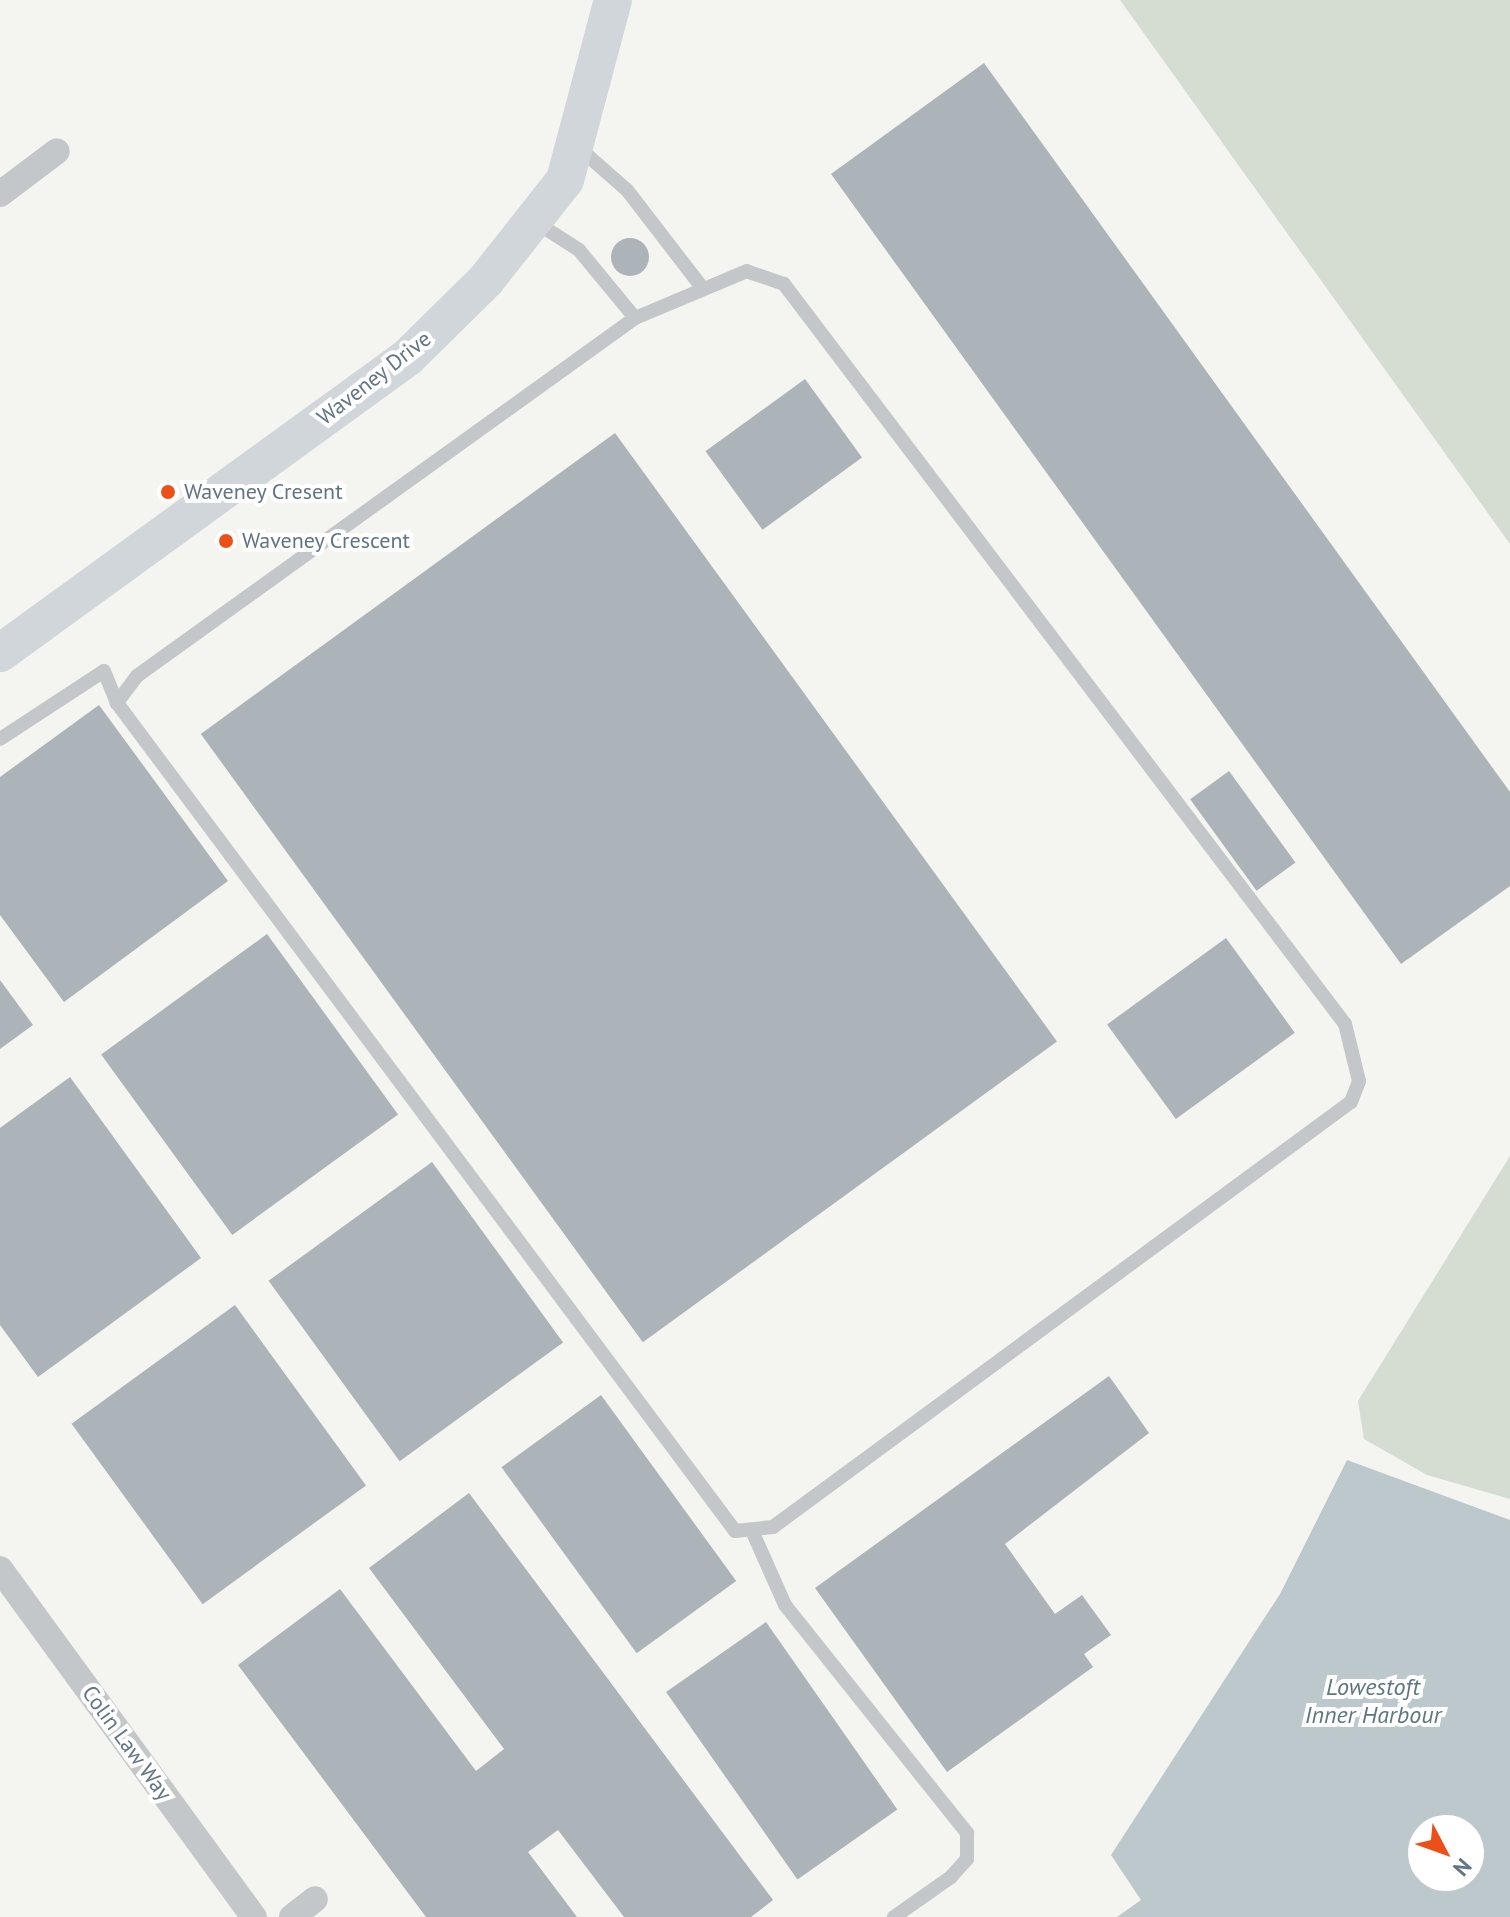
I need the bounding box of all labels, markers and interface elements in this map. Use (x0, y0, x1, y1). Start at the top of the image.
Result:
street label: Waveney Drive (312, 325, 436, 431)
place label: Waveney Cresent (184, 479, 343, 505)
marker: Waveney Cresent (159, 483, 177, 501)
place label: Waveney Crescent (242, 528, 411, 554)
marker: Waveney Crescent (217, 532, 235, 550)
water label: Lowestoft Inner Harbour (1305, 1673, 1441, 1729)
street label: Colin Law Way (76, 1680, 178, 1806)
north arrow (1406, 1813, 1486, 1893)
text: N (1447, 1853, 1478, 1882)

